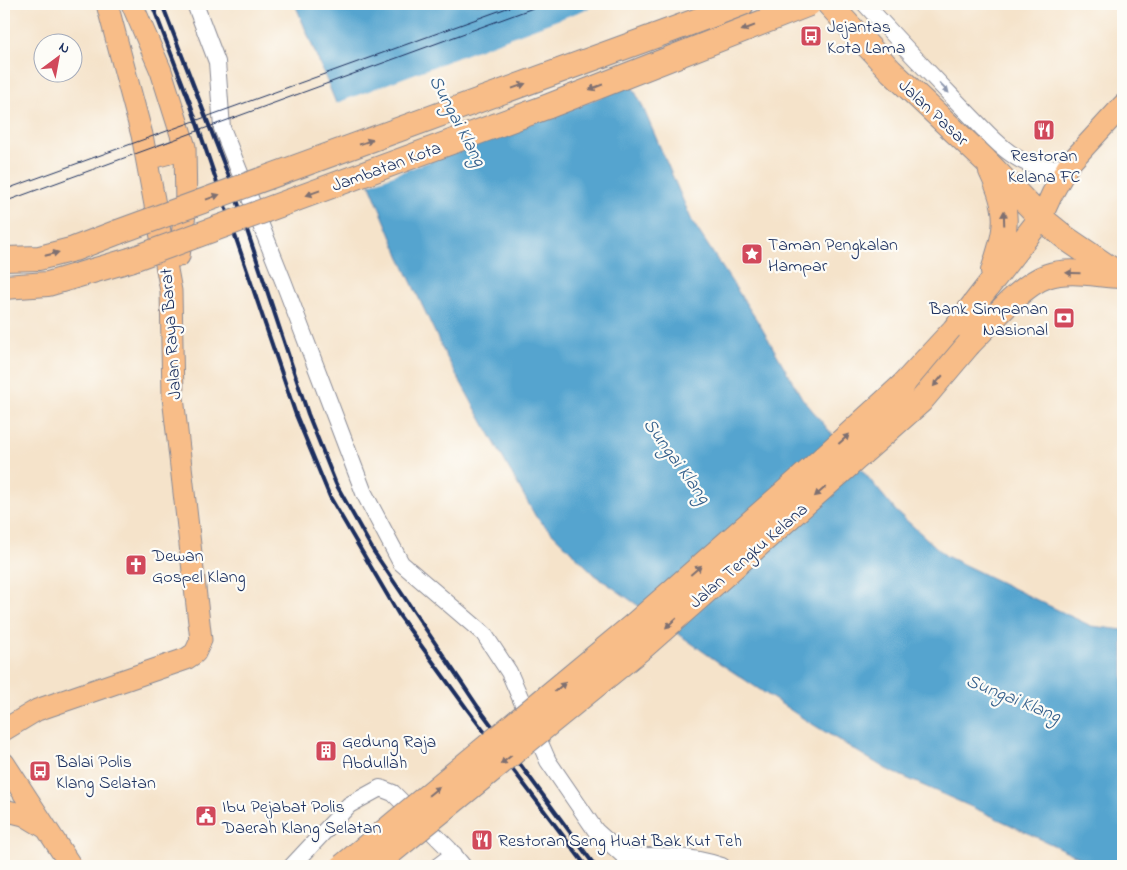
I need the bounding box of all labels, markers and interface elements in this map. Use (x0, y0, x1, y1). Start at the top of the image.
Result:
place label: Jejantas Kota Lama (827, 15, 905, 62)
bus stop icon: Jejantas Kota Lama (799, 24, 823, 48)
one-way arrow (740, 25, 755, 32)
north arrow (32, 32, 82, 82)
text: N (55, 37, 74, 60)
water label: Sungai Klang (421, 71, 492, 172)
street label: Jalan Pasar (892, 74, 974, 153)
one-way arrow (938, 81, 950, 93)
one-way arrow (512, 82, 527, 90)
one-way arrow (588, 83, 603, 91)
restaurant icon: Restoran Kelana FC (1032, 118, 1056, 142)
street label: Jambatan Kota (328, 136, 445, 200)
one-way arrow (359, 138, 374, 146)
place label: Restoran Kelana FC (1008, 144, 1080, 191)
one-way arrow (305, 189, 320, 197)
one-way arrow (206, 193, 221, 200)
one-way arrow (1000, 210, 1008, 226)
place label: Taman Pengkalan Hampar (768, 233, 898, 280)
place icon: Taman Pengkalan Hampar (740, 242, 764, 266)
one-way arrow (45, 250, 60, 258)
street label: Jalan Raya Barat (154, 267, 190, 400)
one-way arrow (1065, 269, 1081, 277)
place label: Bank Simpanan Nasional (928, 297, 1048, 344)
bank icon: Bank Simpanan Nasional (1052, 306, 1076, 330)
one-way arrow (932, 375, 944, 387)
water label: Sungai Klang (635, 413, 717, 511)
one-way arrow (837, 433, 849, 445)
one-way arrow (813, 487, 826, 498)
street label: Jalan Tengku Kelana (684, 497, 815, 616)
place label: Dewan Gospel Klang (151, 544, 246, 592)
church icon: Dewan Gospel Klang (124, 553, 148, 577)
one-way arrow (690, 564, 702, 576)
one-way arrow (666, 617, 678, 629)
water label: Sungai Klang (961, 668, 1065, 732)
one-way arrow (553, 682, 566, 693)
place label: Gedung Raja Abdullah (342, 730, 436, 777)
building icon: Gedung Raja Abdullah (314, 739, 338, 763)
place label: Balai Polis Klang Selatan (55, 750, 156, 798)
one-way arrow (500, 755, 513, 766)
bus stop icon: Balai Polis Klang Selatan (28, 759, 52, 783)
one-way arrow (428, 785, 440, 797)
place label: Ibu Pejabat Polis Daerah Klang Selatan (221, 795, 381, 843)
public building icon: Ibu Pejabat Polis Daerah Klang Selatan (194, 804, 218, 828)
restaurant icon: Restoran Seng Huat Bak Kut Teh (470, 828, 494, 852)
place label: Restoran Seng Huat Bak Kut Teh (498, 829, 742, 856)

